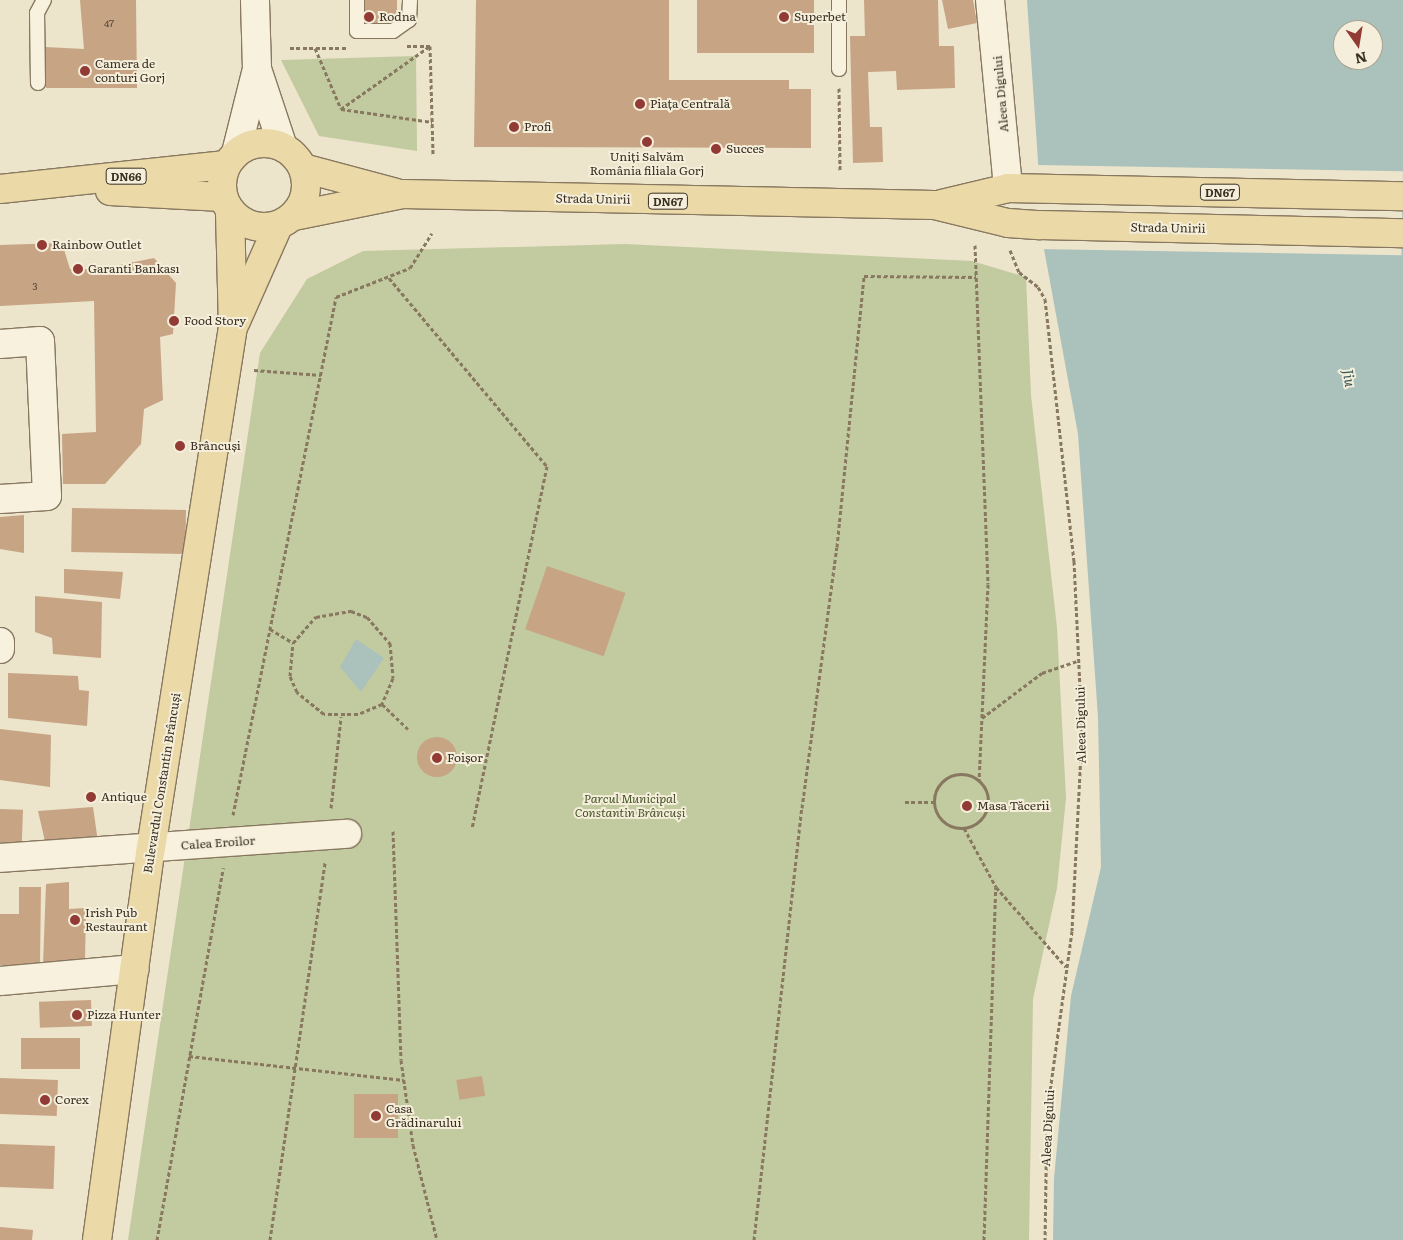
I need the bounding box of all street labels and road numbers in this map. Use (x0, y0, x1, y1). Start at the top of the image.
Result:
street label: Aleea Digului (990, 55, 1012, 133)
road number: DN66 (105, 168, 147, 185)
road number: DN67 (1199, 183, 1241, 200)
street label: Strada Unirii (555, 191, 631, 207)
road number: DN67 (647, 192, 689, 210)
street label: Strada Unirii (1130, 220, 1206, 236)
street label: Aleea Digului (1073, 686, 1089, 764)
street label: Bulevardul Constantin Brâncuși (141, 692, 183, 874)
street label: Calea Eroilor (180, 833, 256, 853)
street label: Aleea Digului (1039, 1089, 1057, 1167)

